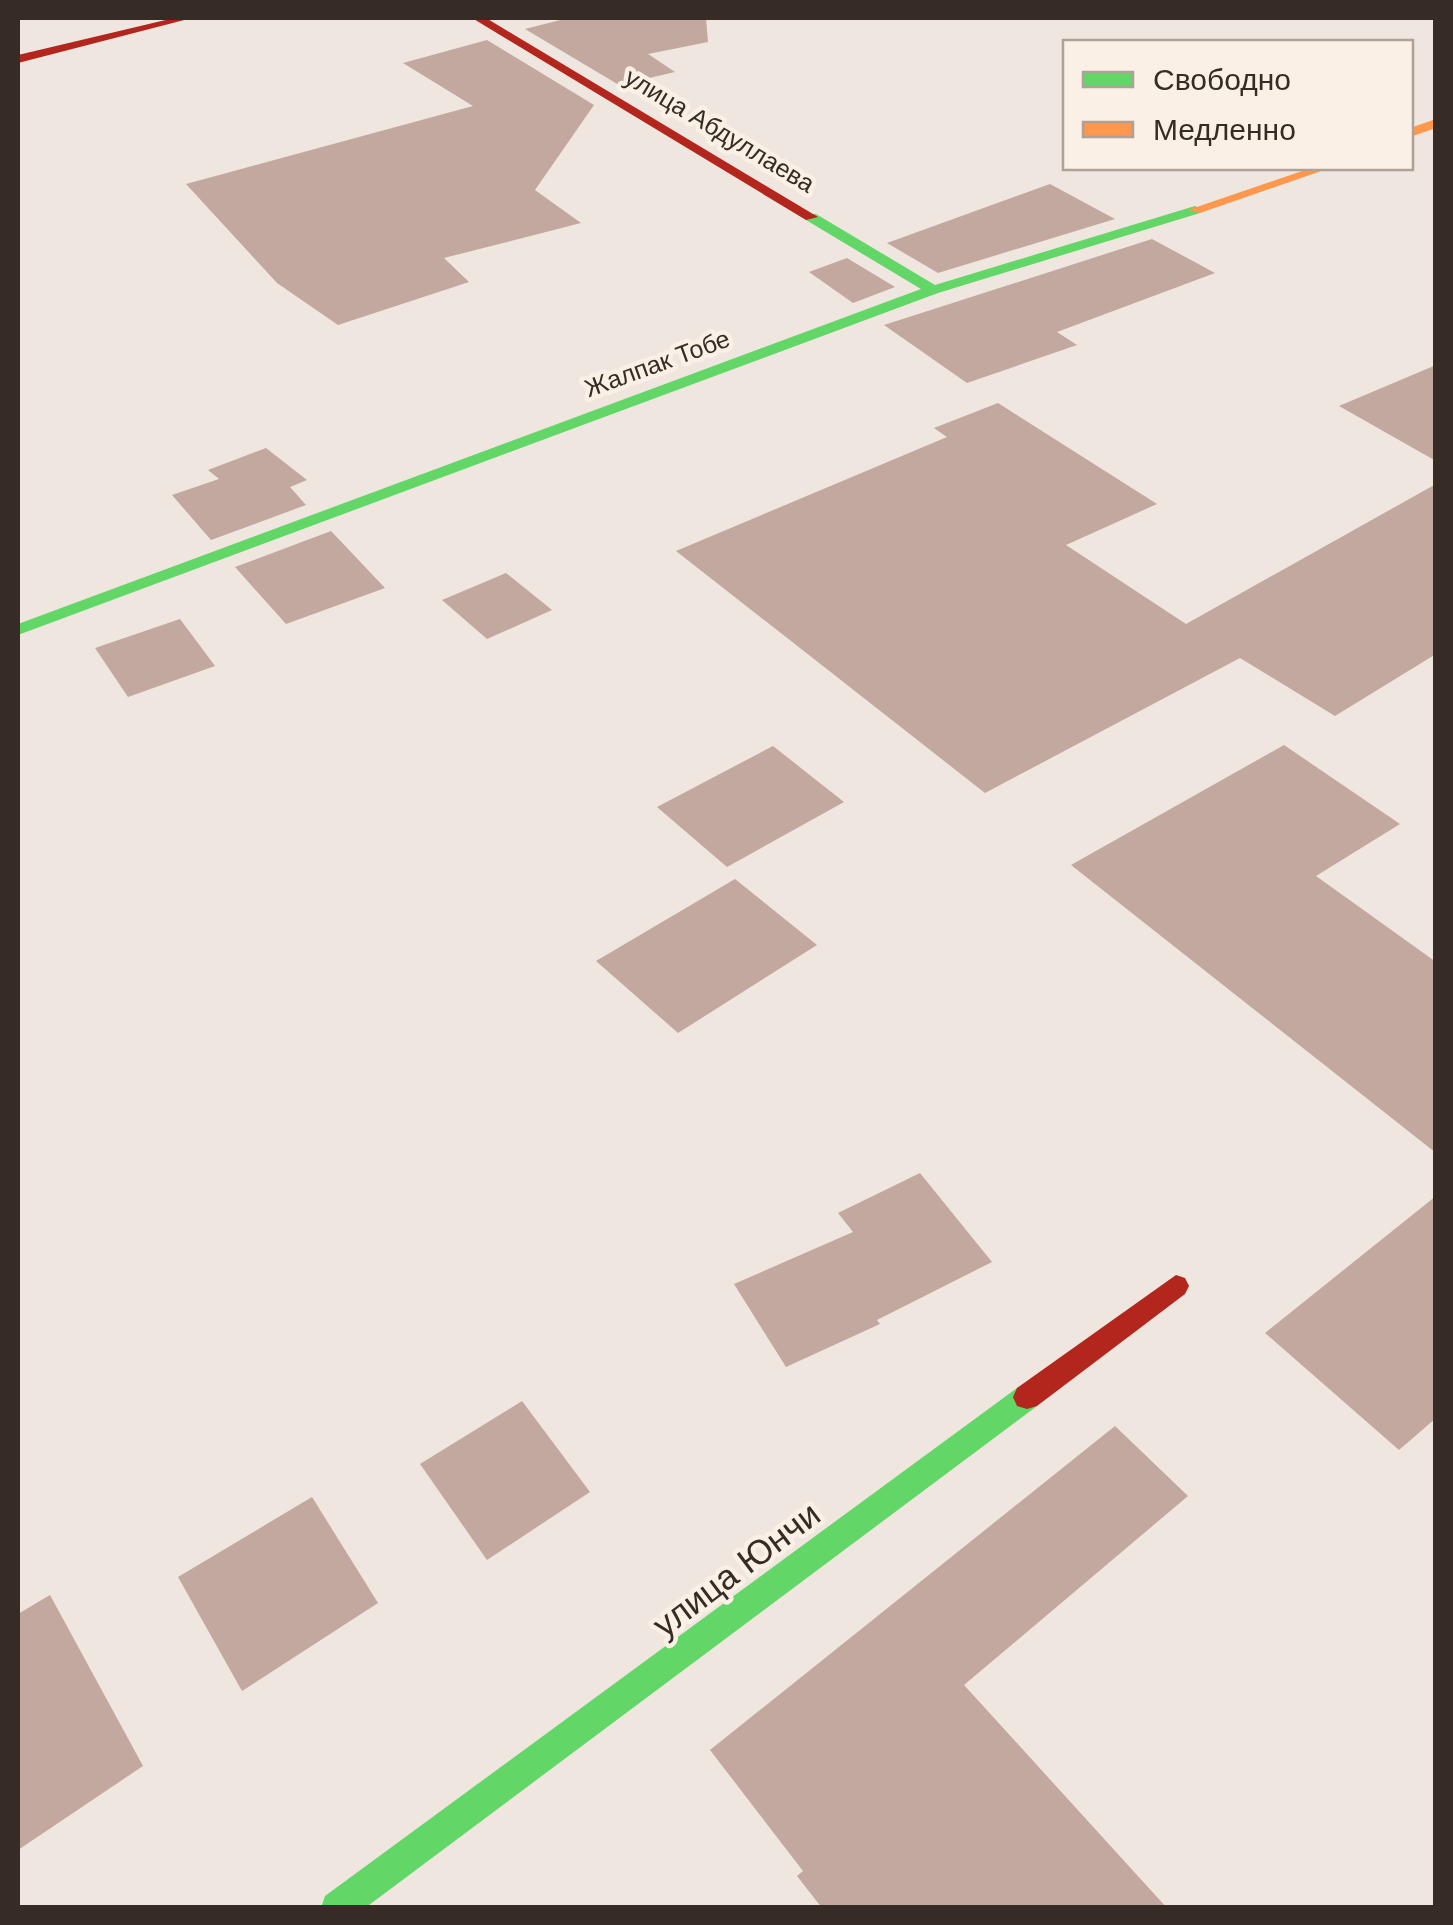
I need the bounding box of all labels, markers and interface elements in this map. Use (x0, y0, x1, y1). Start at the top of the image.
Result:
legend (1063, 40, 1413, 170)
street label: улица Абдуллаева (620, 62, 820, 198)
text: Свободно (1153, 63, 1291, 96)
text: Медленно (1153, 113, 1296, 146)
street label: Жалпак Тобе (581, 324, 733, 402)
street label: улица Юнчи (645, 1494, 827, 1644)

